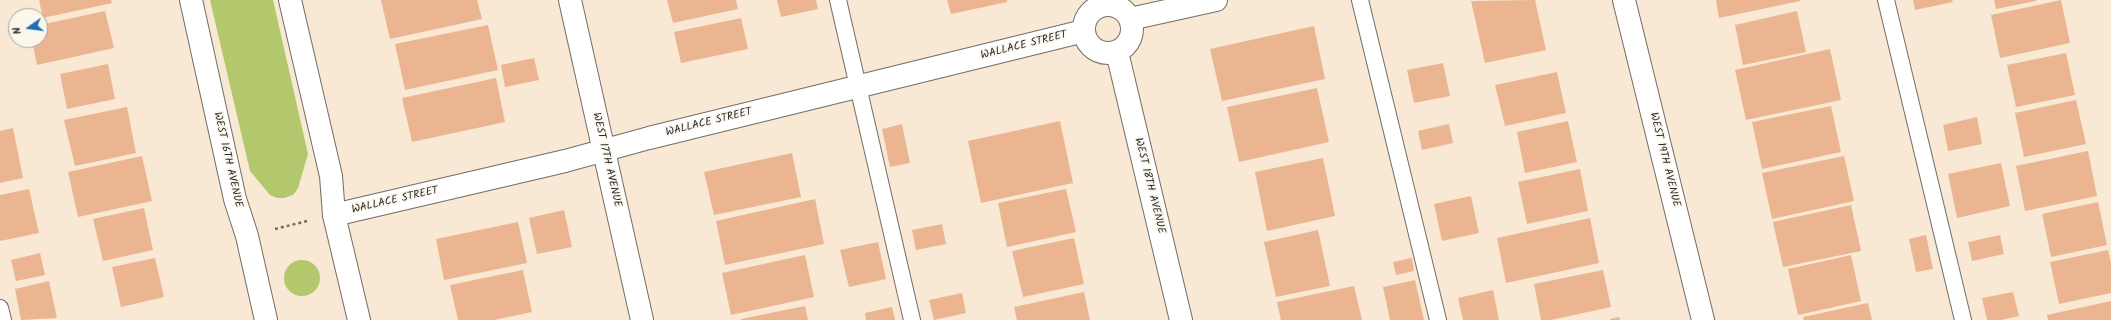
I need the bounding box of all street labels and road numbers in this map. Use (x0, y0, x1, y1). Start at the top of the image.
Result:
street label: WALLACE STREET (980, 29, 1068, 63)
street label: WALLACE STREET (665, 106, 753, 140)
street label: WEST 16TH AVENUE (210, 111, 244, 209)
street label: WEST 17TH AVENUE (589, 111, 623, 209)
street label: WEST 19TH AVENUE (1646, 111, 1682, 209)
street label: WEST 18TH AVENUE (1131, 137, 1167, 235)
street label: WALLACE STREET (350, 185, 440, 217)

